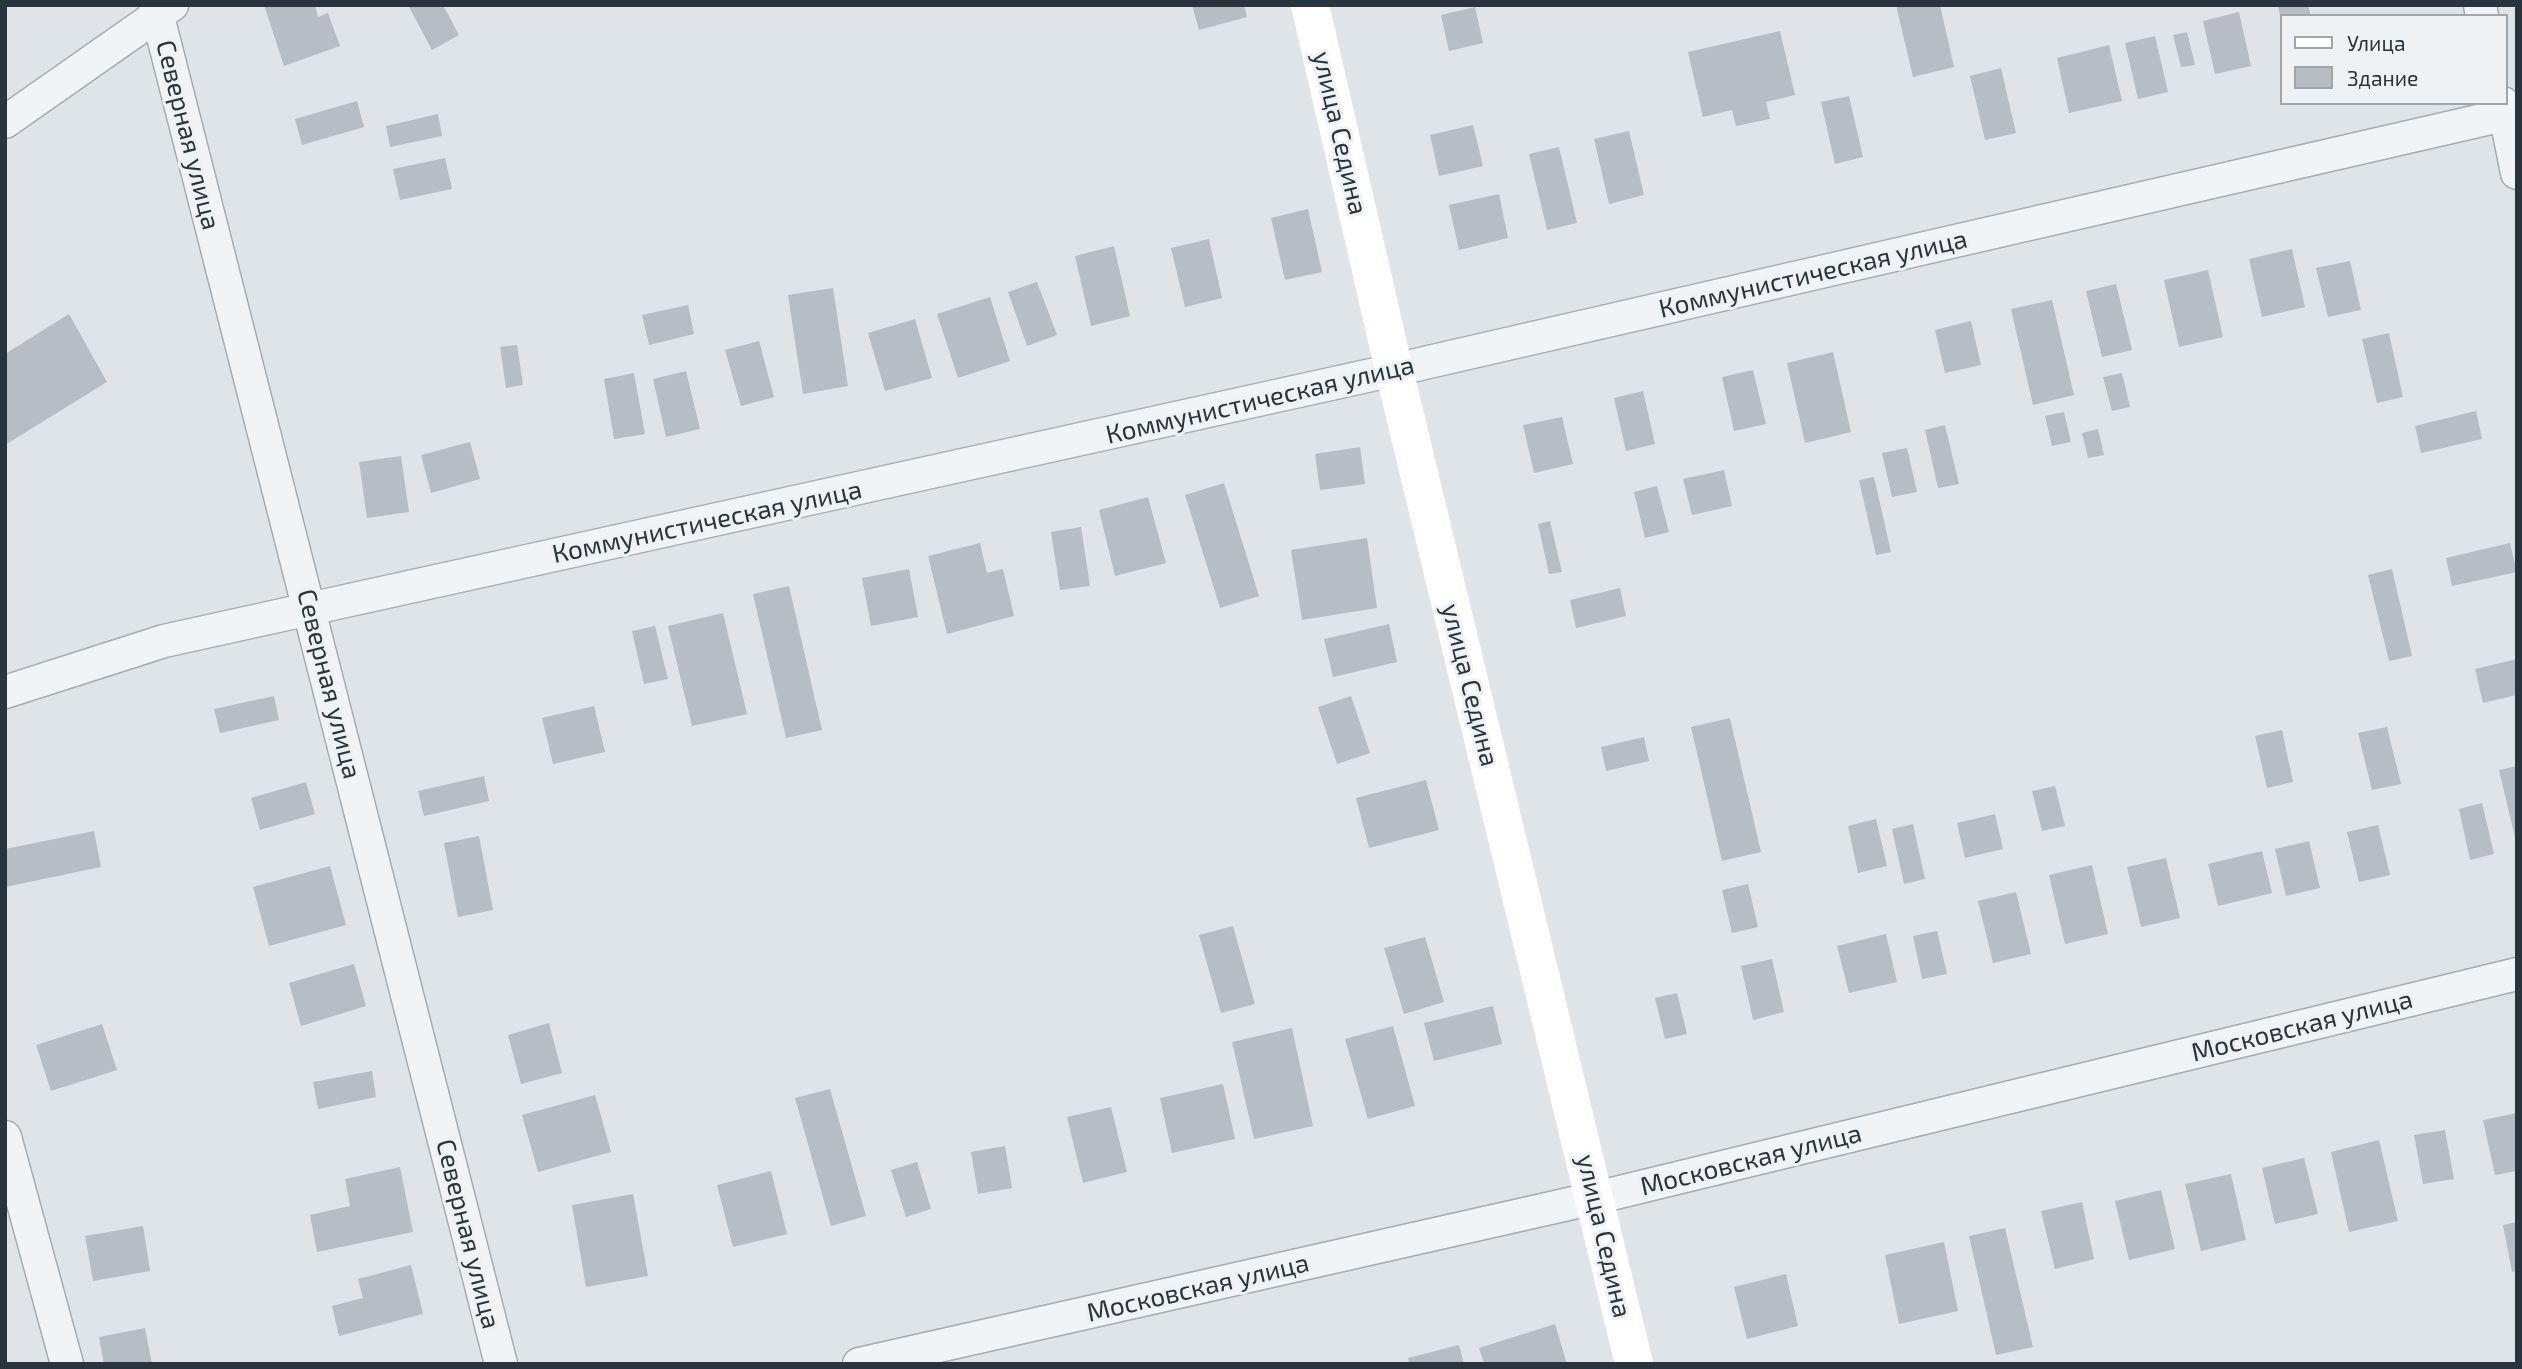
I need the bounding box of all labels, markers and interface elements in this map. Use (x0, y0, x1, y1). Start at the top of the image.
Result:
legend (2280, 14, 2508, 105)
text: Улица (2347, 30, 2406, 55)
street label: Северная улица (149, 37, 227, 233)
street label: улица Седина (1306, 48, 1374, 218)
text: Здание (2347, 65, 2418, 90)
street label: Коммунистическая улица (1656, 223, 1970, 325)
street label: Коммунистическая улица (1103, 349, 1417, 451)
street label: Коммунистическая улица (549, 474, 865, 570)
street label: Северная улица (290, 586, 368, 782)
street label: улица Седина (1435, 600, 1505, 770)
street label: Московская улица (2188, 983, 2416, 1069)
street label: Московская улица (1637, 1117, 1865, 1203)
street label: Северная улица (429, 1136, 507, 1332)
street label: улица Седина (1570, 1151, 1638, 1321)
street label: Московская улица (1084, 1247, 1312, 1329)

